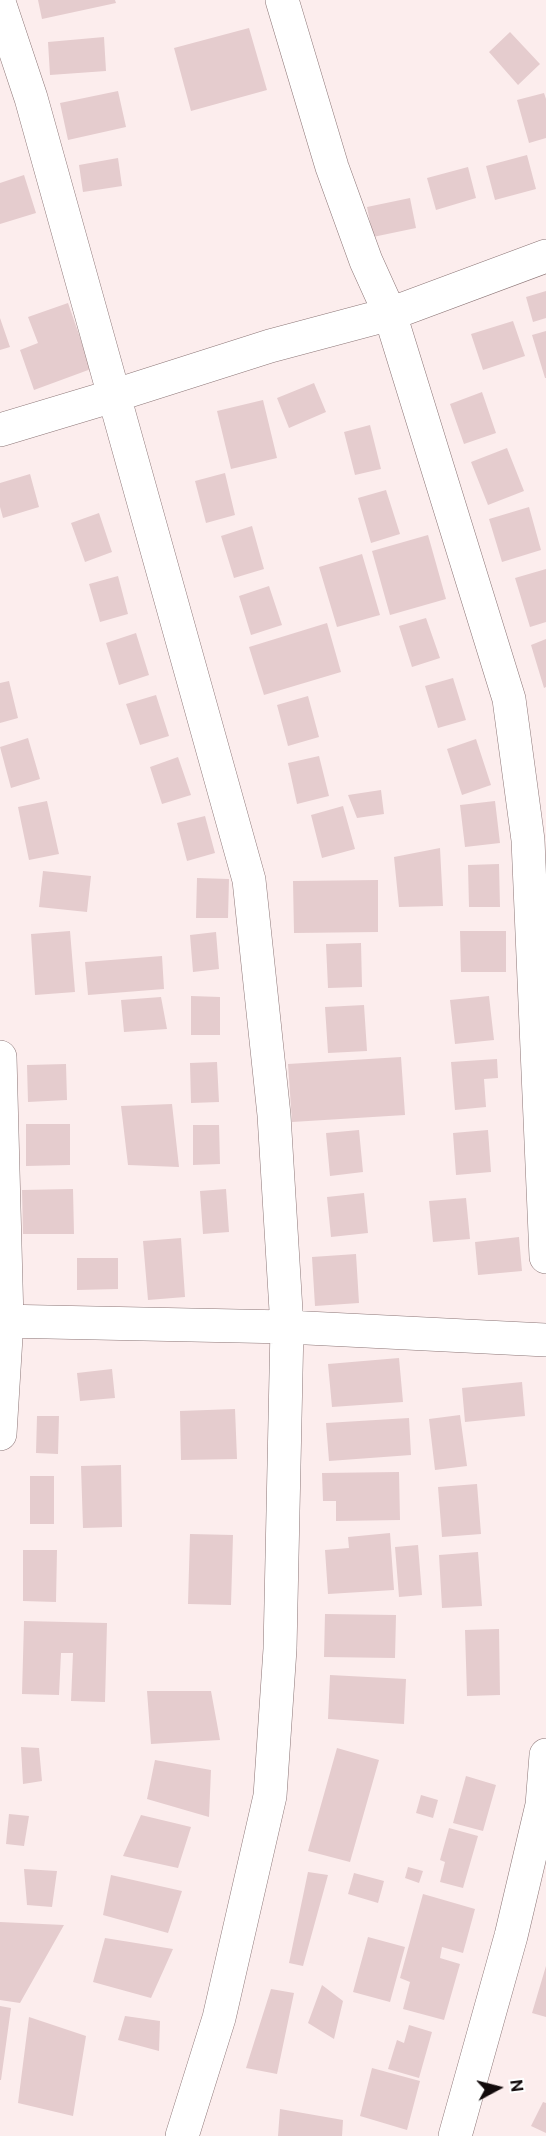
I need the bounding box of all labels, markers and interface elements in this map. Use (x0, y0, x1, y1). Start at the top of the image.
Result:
north arrow (468, 2058, 528, 2118)
text: N (506, 2078, 527, 2093)

